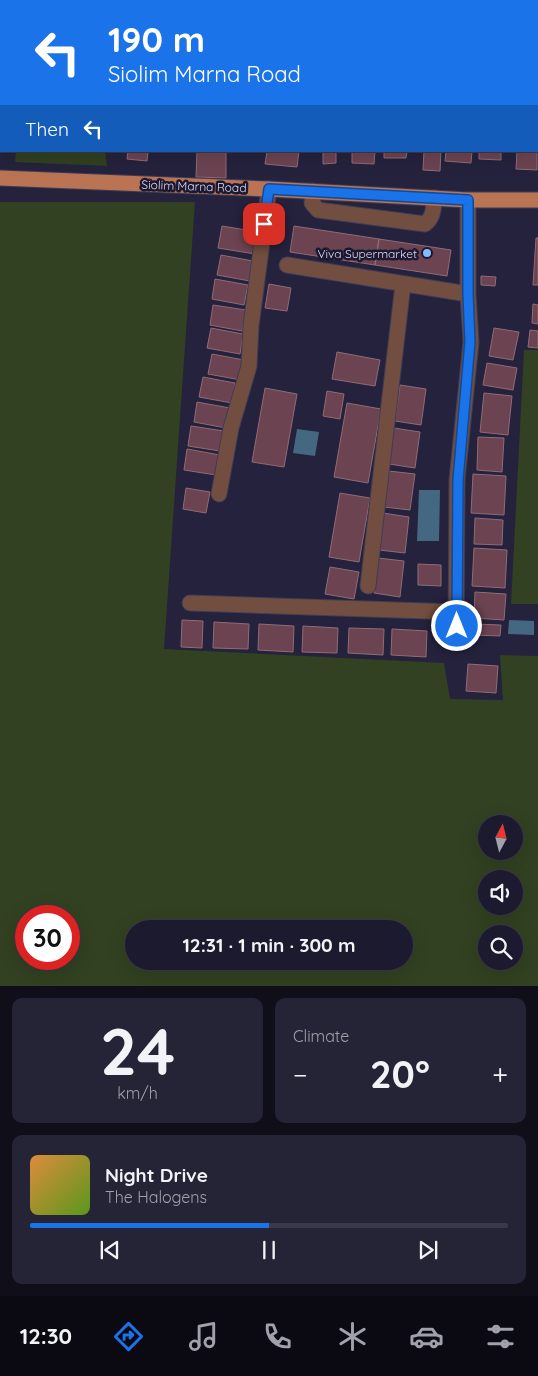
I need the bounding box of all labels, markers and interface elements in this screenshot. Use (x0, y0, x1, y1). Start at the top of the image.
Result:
text: 190 m (108, 17, 205, 61)
icon: left (25, 20, 90, 85)
text: Siolim Marna Road (108, 60, 301, 88)
icon: left (79, 115, 107, 143)
text: Then (25, 117, 69, 141)
street label: Siolim Marna Road (141, 177, 247, 195)
pin (243, 203, 285, 245)
icon: arrive (250, 210, 278, 238)
place label: Viva Supermarket (317, 246, 417, 261)
marker: Viva Supermarket (421, 247, 433, 259)
position arrow (430, 599, 482, 651)
north arrow (478, 815, 522, 860)
map controls (478, 815, 523, 970)
button: sound (478, 870, 523, 915)
speed limit sign: 30 (15, 905, 80, 970)
button: search (478, 925, 523, 970)
text: 12:31 · 1 min · 300 m (182, 933, 356, 957)
text: 24 (100, 1010, 175, 1091)
text: Climate (293, 1026, 349, 1046)
text: 20° (370, 1050, 430, 1098)
text: − (293, 1057, 308, 1092)
text: + (492, 1057, 508, 1092)
text: km/h (117, 1083, 158, 1103)
text: Night Drive (105, 1163, 208, 1187)
text: The Halogens (105, 1187, 207, 1207)
icon: previous (96, 1236, 124, 1264)
icon: pause (255, 1236, 283, 1264)
icon: next (414, 1236, 442, 1264)
icon: directions (111, 1319, 146, 1354)
icon: music (186, 1319, 221, 1354)
icon: phone (260, 1319, 295, 1354)
icon: climate (335, 1319, 370, 1354)
icon: car (409, 1319, 444, 1354)
icon: filters (483, 1319, 518, 1354)
text: 12:30 (20, 1322, 72, 1350)

